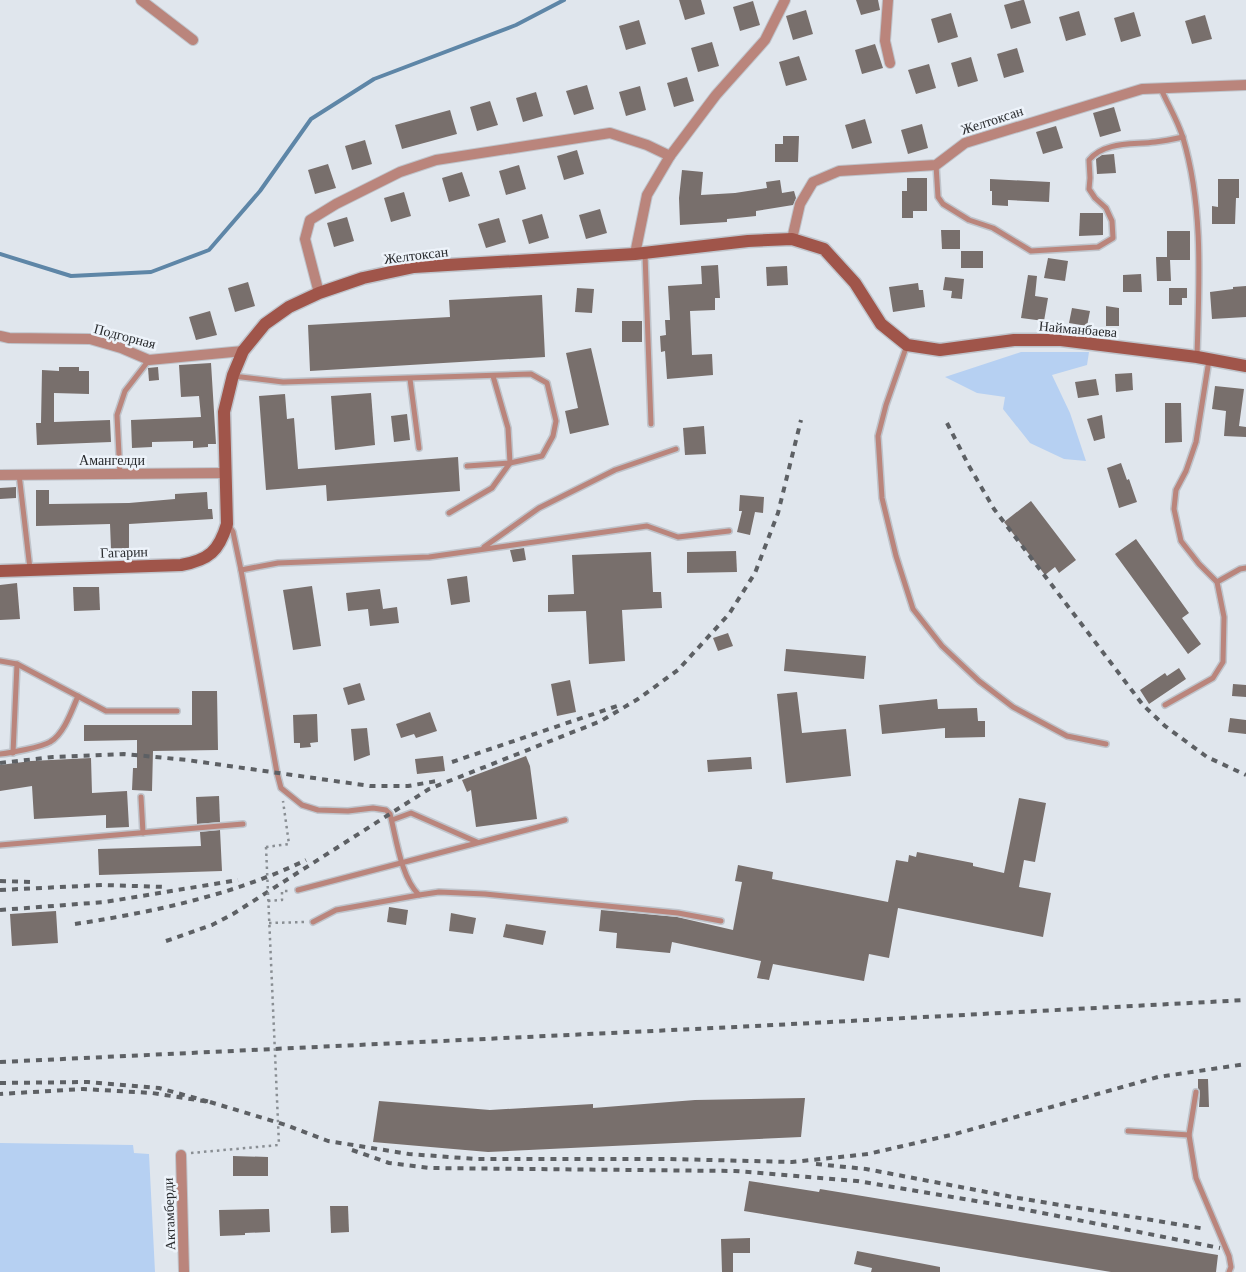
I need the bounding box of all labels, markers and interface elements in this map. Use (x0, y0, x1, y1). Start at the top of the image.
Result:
street label: Желтоксан (959, 102, 1026, 138)
street label: Желтоксан (383, 243, 449, 267)
street label: Найманбаева (1038, 318, 1119, 340)
street label: Подгорная (92, 320, 158, 352)
street label: Амангелди (79, 452, 145, 468)
street label: Гагарин (100, 543, 149, 561)
street label: Актамберди (160, 1177, 178, 1251)

